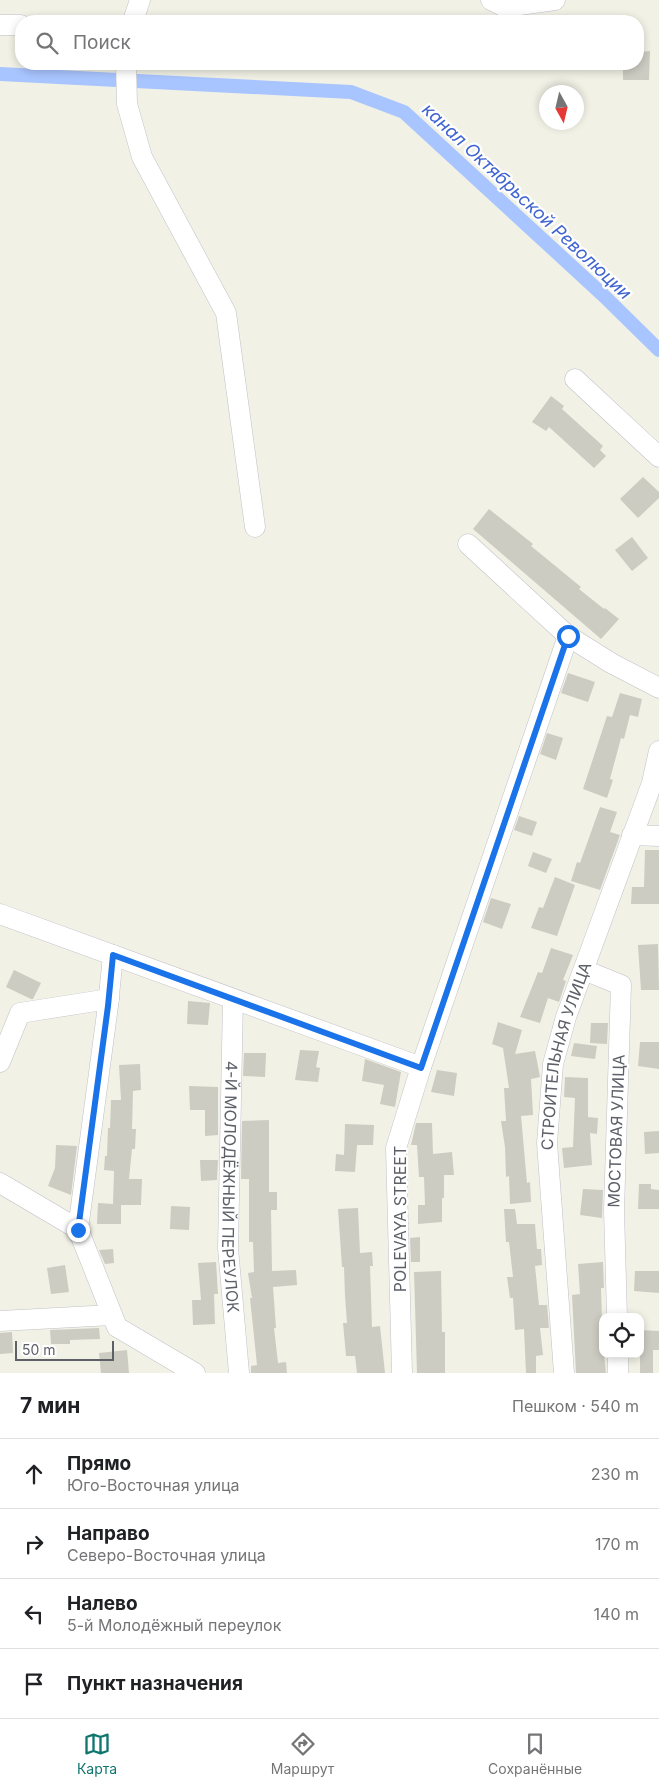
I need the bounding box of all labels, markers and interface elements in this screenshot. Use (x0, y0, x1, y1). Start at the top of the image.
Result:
search box (15, 15, 644, 70)
icon: search (33, 29, 61, 57)
text: Поиск (73, 31, 131, 54)
north arrow (539, 85, 584, 130)
water label: канал Октябрьской Революции (418, 98, 636, 304)
route start (557, 625, 580, 648)
street label: СТРОИТЕЛЬНАЯ УЛИЦА (537, 959, 595, 1151)
street label: МОСТОВАЯ УЛИЦА (603, 1054, 629, 1208)
street label: 4-Й МОЛОДЁЖНЫЙ ПЕРЕУЛОК (218, 1061, 244, 1314)
street label: POLEVAYA STREET (390, 1146, 410, 1292)
route end (67, 1219, 90, 1242)
map controls (599, 1313, 644, 1358)
button: locate (599, 1313, 644, 1358)
scale bar (15, 1338, 114, 1361)
text: 50 m (22, 1341, 56, 1358)
text: 7 мин (20, 1393, 80, 1418)
text: Пешком · 540 m (512, 1396, 639, 1416)
text: Прямо (67, 1452, 131, 1475)
icon: ahead (20, 1460, 48, 1488)
text: 230 m (591, 1464, 639, 1484)
text: Юго-Восточная улица (67, 1475, 240, 1495)
text: Направо (67, 1522, 150, 1545)
icon: right (20, 1530, 48, 1558)
text: 170 m (595, 1534, 639, 1554)
text: Северо-Восточная улица (67, 1545, 266, 1565)
text: Налево (67, 1592, 138, 1615)
icon: left (20, 1600, 48, 1628)
text: 140 m (594, 1604, 639, 1624)
text: 5-й Молодёжный переулок (67, 1615, 281, 1635)
icon: arrive (20, 1670, 48, 1698)
text: Пункт назначения (67, 1672, 243, 1695)
tab: Карта (77, 1730, 117, 1777)
tab: Маршрут (271, 1730, 334, 1777)
tab: Сохранённые (488, 1730, 582, 1777)

